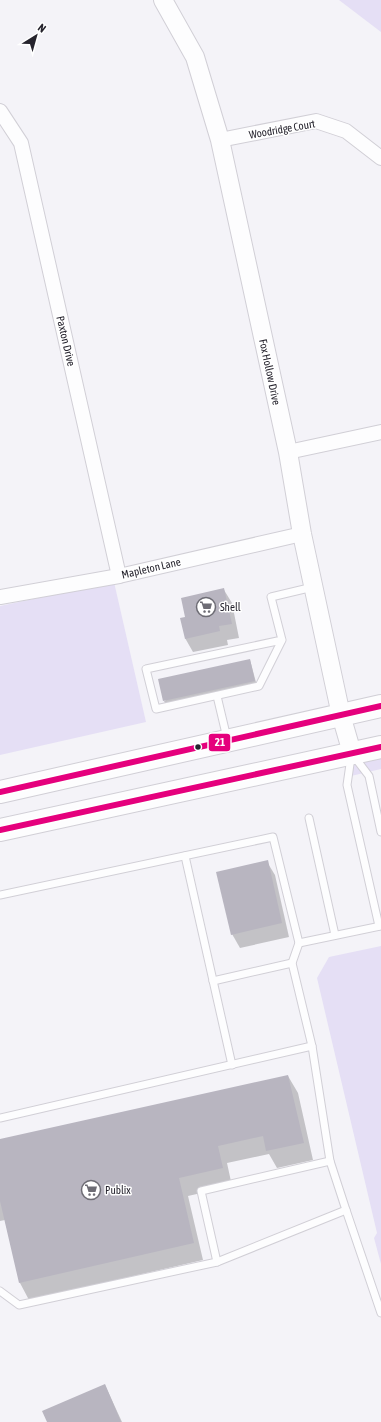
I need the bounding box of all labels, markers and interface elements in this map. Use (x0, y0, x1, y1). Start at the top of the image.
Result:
north arrow (16, 16, 56, 56)
text: N (36, 21, 48, 35)
street label: Woodridge Court (248, 117, 316, 141)
street label: Paxton Drive (54, 315, 78, 367)
street label: Fox Hollow Drive (257, 338, 283, 406)
street label: Mapleton Lane (120, 555, 182, 581)
supermarket icon: Shell (195, 596, 217, 618)
place label: Shell (220, 601, 241, 613)
line badge: 21 (208, 733, 231, 752)
text: 21 (215, 736, 225, 748)
unlabelled marker (193, 742, 203, 752)
supermarket icon: Publix (80, 1179, 102, 1201)
place label: Publix (105, 1184, 131, 1196)

